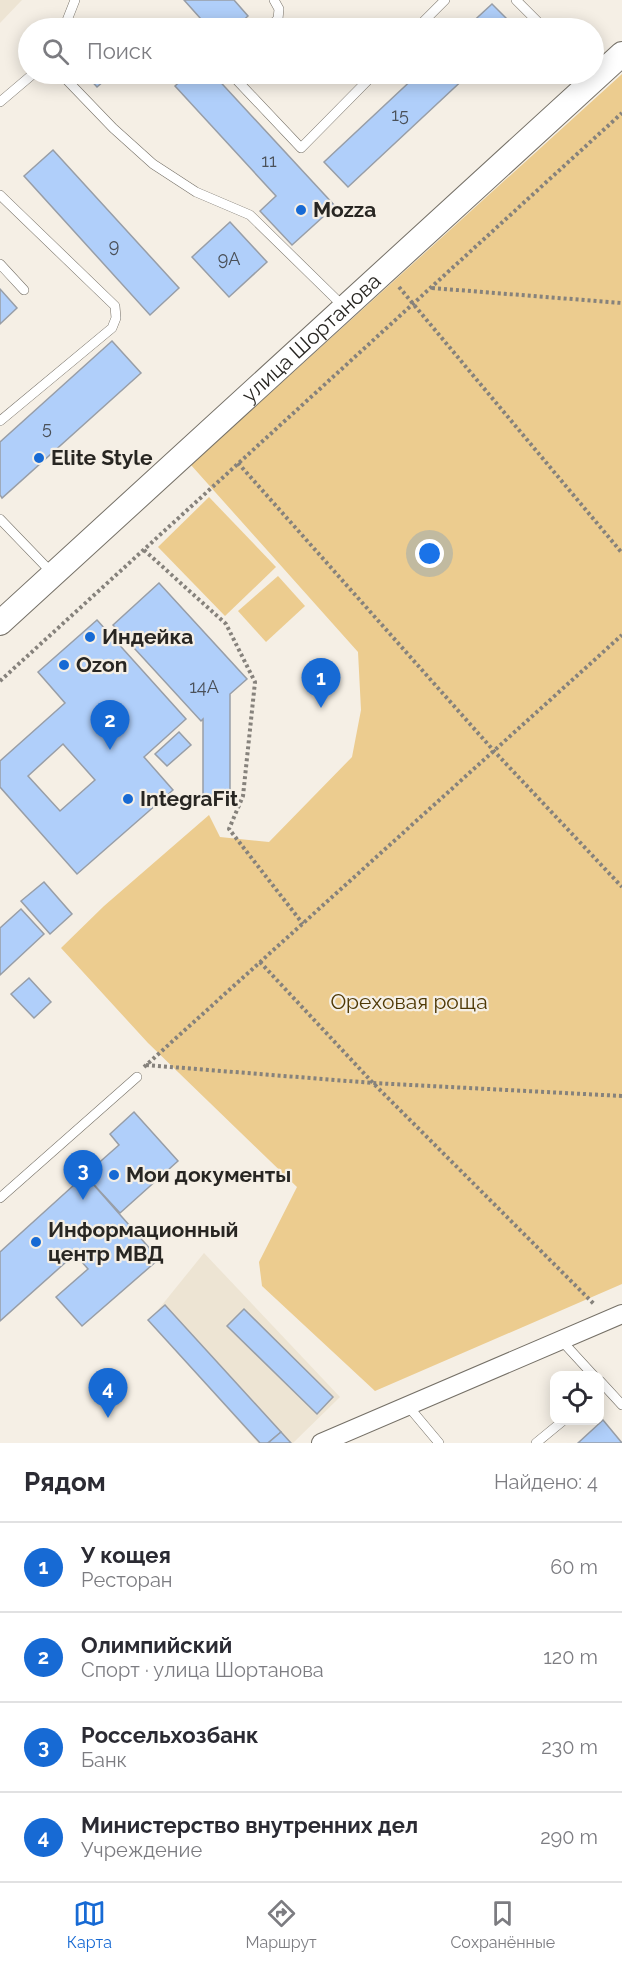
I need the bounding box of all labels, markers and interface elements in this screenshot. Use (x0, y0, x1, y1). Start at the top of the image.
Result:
search box (18, 18, 604, 84)
icon: search (39, 35, 72, 68)
text: Поиск (87, 38, 152, 64)
house number: 15 (391, 104, 409, 125)
house number: 11 (261, 150, 277, 171)
place label: Mozza (313, 197, 376, 222)
marker: Mozza (294, 203, 308, 217)
house number: 9 (109, 235, 119, 256)
house number: 9А (218, 248, 240, 269)
street label: улица Шортанова (237, 268, 386, 407)
house number: 5 (42, 417, 52, 438)
place label: Elite Style (51, 445, 153, 470)
marker: Elite Style (32, 451, 46, 465)
your location (415, 539, 444, 568)
place label: Индейка (102, 624, 193, 649)
marker: Индейка (83, 630, 97, 644)
place label: Ozon (76, 652, 127, 677)
marker: Ozon (57, 658, 71, 672)
pin: 1 (302, 658, 340, 708)
house number: 14А (189, 676, 219, 697)
pin: 2 (90, 700, 130, 750)
place label: IntegraFit (140, 786, 238, 811)
marker: IntegraFit (121, 792, 135, 806)
park label: Ореховая роща (330, 989, 488, 1014)
pin: 3 (64, 1150, 103, 1200)
place label: Мои документы (126, 1162, 291, 1187)
marker: Мои документы (107, 1168, 121, 1182)
place label: Информационный центр МВД (48, 1217, 238, 1266)
marker: Информационный центр МВД (29, 1235, 43, 1249)
pin: 4 (88, 1368, 128, 1418)
map controls (550, 1371, 604, 1425)
button: locate (550, 1371, 604, 1425)
text: Рядом (24, 1467, 106, 1497)
text: Найдено: 4 (494, 1470, 598, 1494)
text: У кощея (81, 1542, 171, 1568)
text: 1 (39, 1555, 48, 1579)
text: 60 m (550, 1555, 598, 1579)
text: Ресторан (81, 1568, 173, 1592)
text: Олимпийский (81, 1632, 232, 1658)
text: 2 (38, 1645, 49, 1669)
text: 120 m (543, 1645, 598, 1669)
text: Спорт · улица Шортанова (81, 1658, 324, 1682)
text: Россельхозбанк (81, 1722, 259, 1748)
text: 3 (38, 1735, 49, 1759)
text: 230 m (541, 1735, 598, 1759)
text: Банк (81, 1748, 127, 1772)
text: Министерство внутренних дел (81, 1812, 418, 1838)
text: 4 (38, 1825, 49, 1849)
text: 290 m (540, 1825, 598, 1849)
text: Учреждение (81, 1838, 202, 1862)
tab: Карта (67, 1897, 112, 1952)
tab: Маршрут (246, 1897, 317, 1952)
tab: Сохранённые (450, 1897, 555, 1952)

